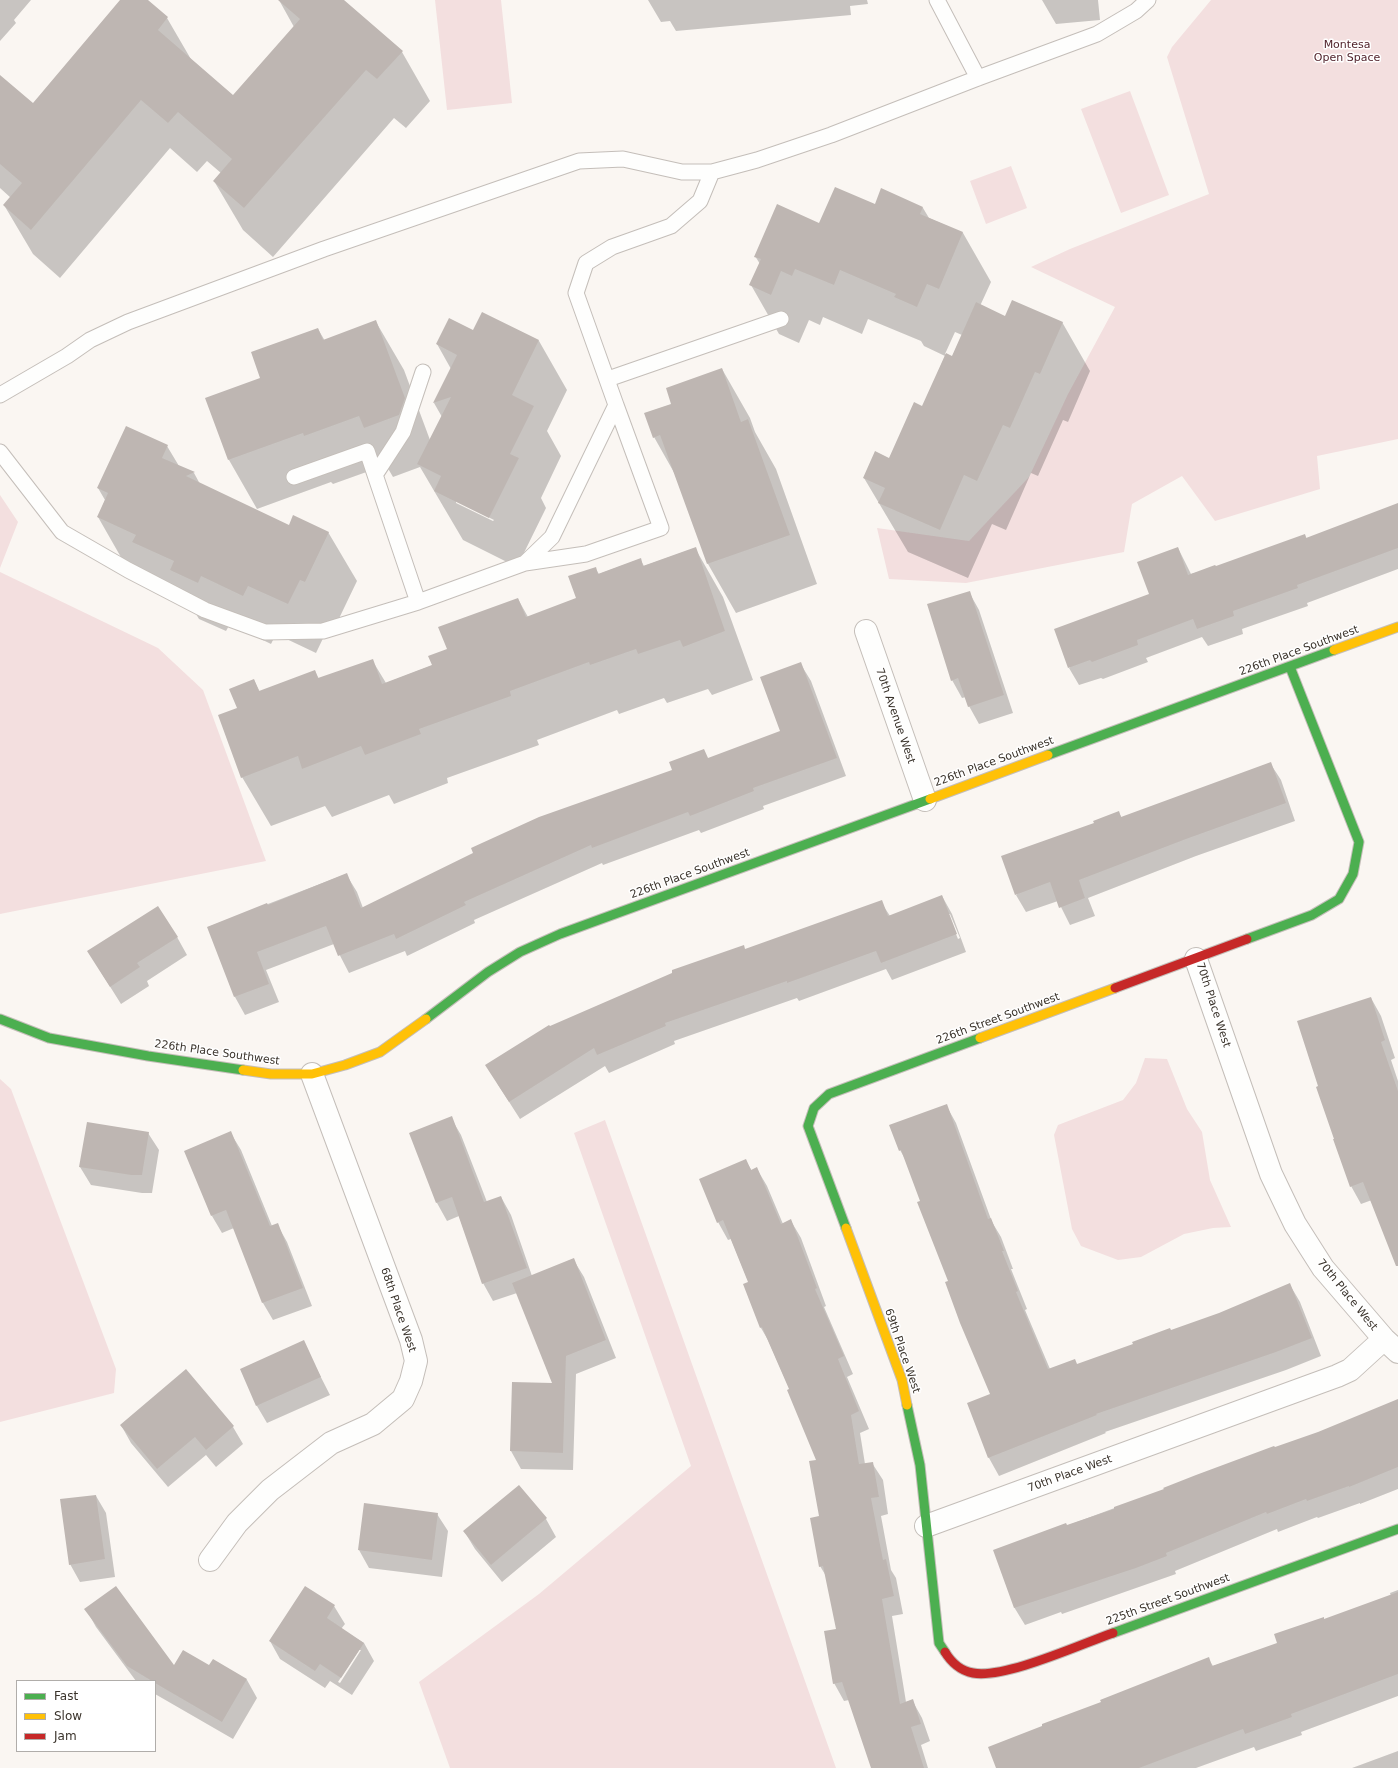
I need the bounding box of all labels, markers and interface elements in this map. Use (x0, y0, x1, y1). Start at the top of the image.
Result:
park label: Montesa Open Space (1314, 38, 1380, 64)
street label: 226th Place Southwest (1237, 623, 1361, 679)
street label: 70th Avenue West (872, 666, 918, 766)
street label: 226th Place Southwest (932, 734, 1056, 790)
street label: 226th Place Southwest (628, 846, 752, 902)
street label: 70th Place West (1193, 961, 1233, 1049)
street label: 226th Street Southwest (934, 990, 1062, 1048)
street label: 226th Place Southwest (154, 1038, 280, 1068)
street label: 70th Place West (1314, 1256, 1380, 1334)
street label: 68th Place West (377, 1266, 419, 1354)
street label: 69th Place West (881, 1307, 923, 1395)
street label: 70th Place West (1026, 1453, 1114, 1495)
street label: 225th Street Southwest (1104, 1571, 1232, 1629)
legend (16, 1680, 156, 1752)
text: Fast (54, 1689, 78, 1703)
text: Slow (54, 1709, 82, 1723)
text: Jam (54, 1729, 77, 1743)

